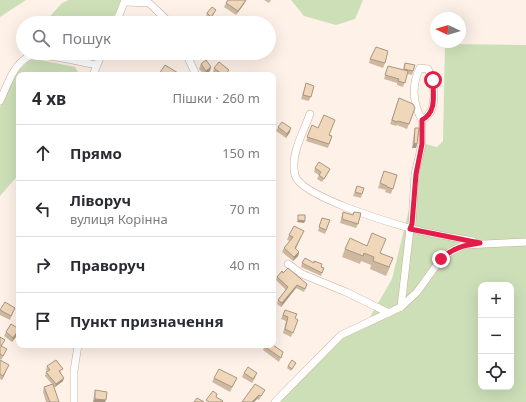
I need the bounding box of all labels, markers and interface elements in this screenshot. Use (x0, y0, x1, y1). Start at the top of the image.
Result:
north arrow (430, 12, 466, 48)
search box (16, 16, 276, 60)
icon: search (30, 27, 52, 49)
text: Пошук (62, 28, 111, 48)
route start (424, 71, 442, 89)
text: 4 хв (32, 87, 66, 110)
text: Пішки · 260 m (172, 89, 260, 107)
icon: ahead (32, 142, 54, 164)
text: Прямо (70, 143, 122, 163)
text: 150 m (222, 144, 260, 162)
text: Ліворуч (70, 190, 131, 210)
icon: left (32, 198, 54, 220)
text: 70 m (230, 200, 260, 218)
text: вулиця Корінна (70, 210, 168, 228)
route end (432, 250, 450, 268)
icon: right (32, 254, 54, 276)
text: Праворуч (70, 255, 145, 275)
text: 40 m (230, 256, 260, 274)
map controls (478, 282, 514, 390)
button: + (478, 282, 514, 318)
icon: arrive (32, 310, 54, 332)
text: Пункт призначення (70, 311, 224, 331)
button: − (478, 318, 514, 354)
button: locate (478, 354, 514, 390)

